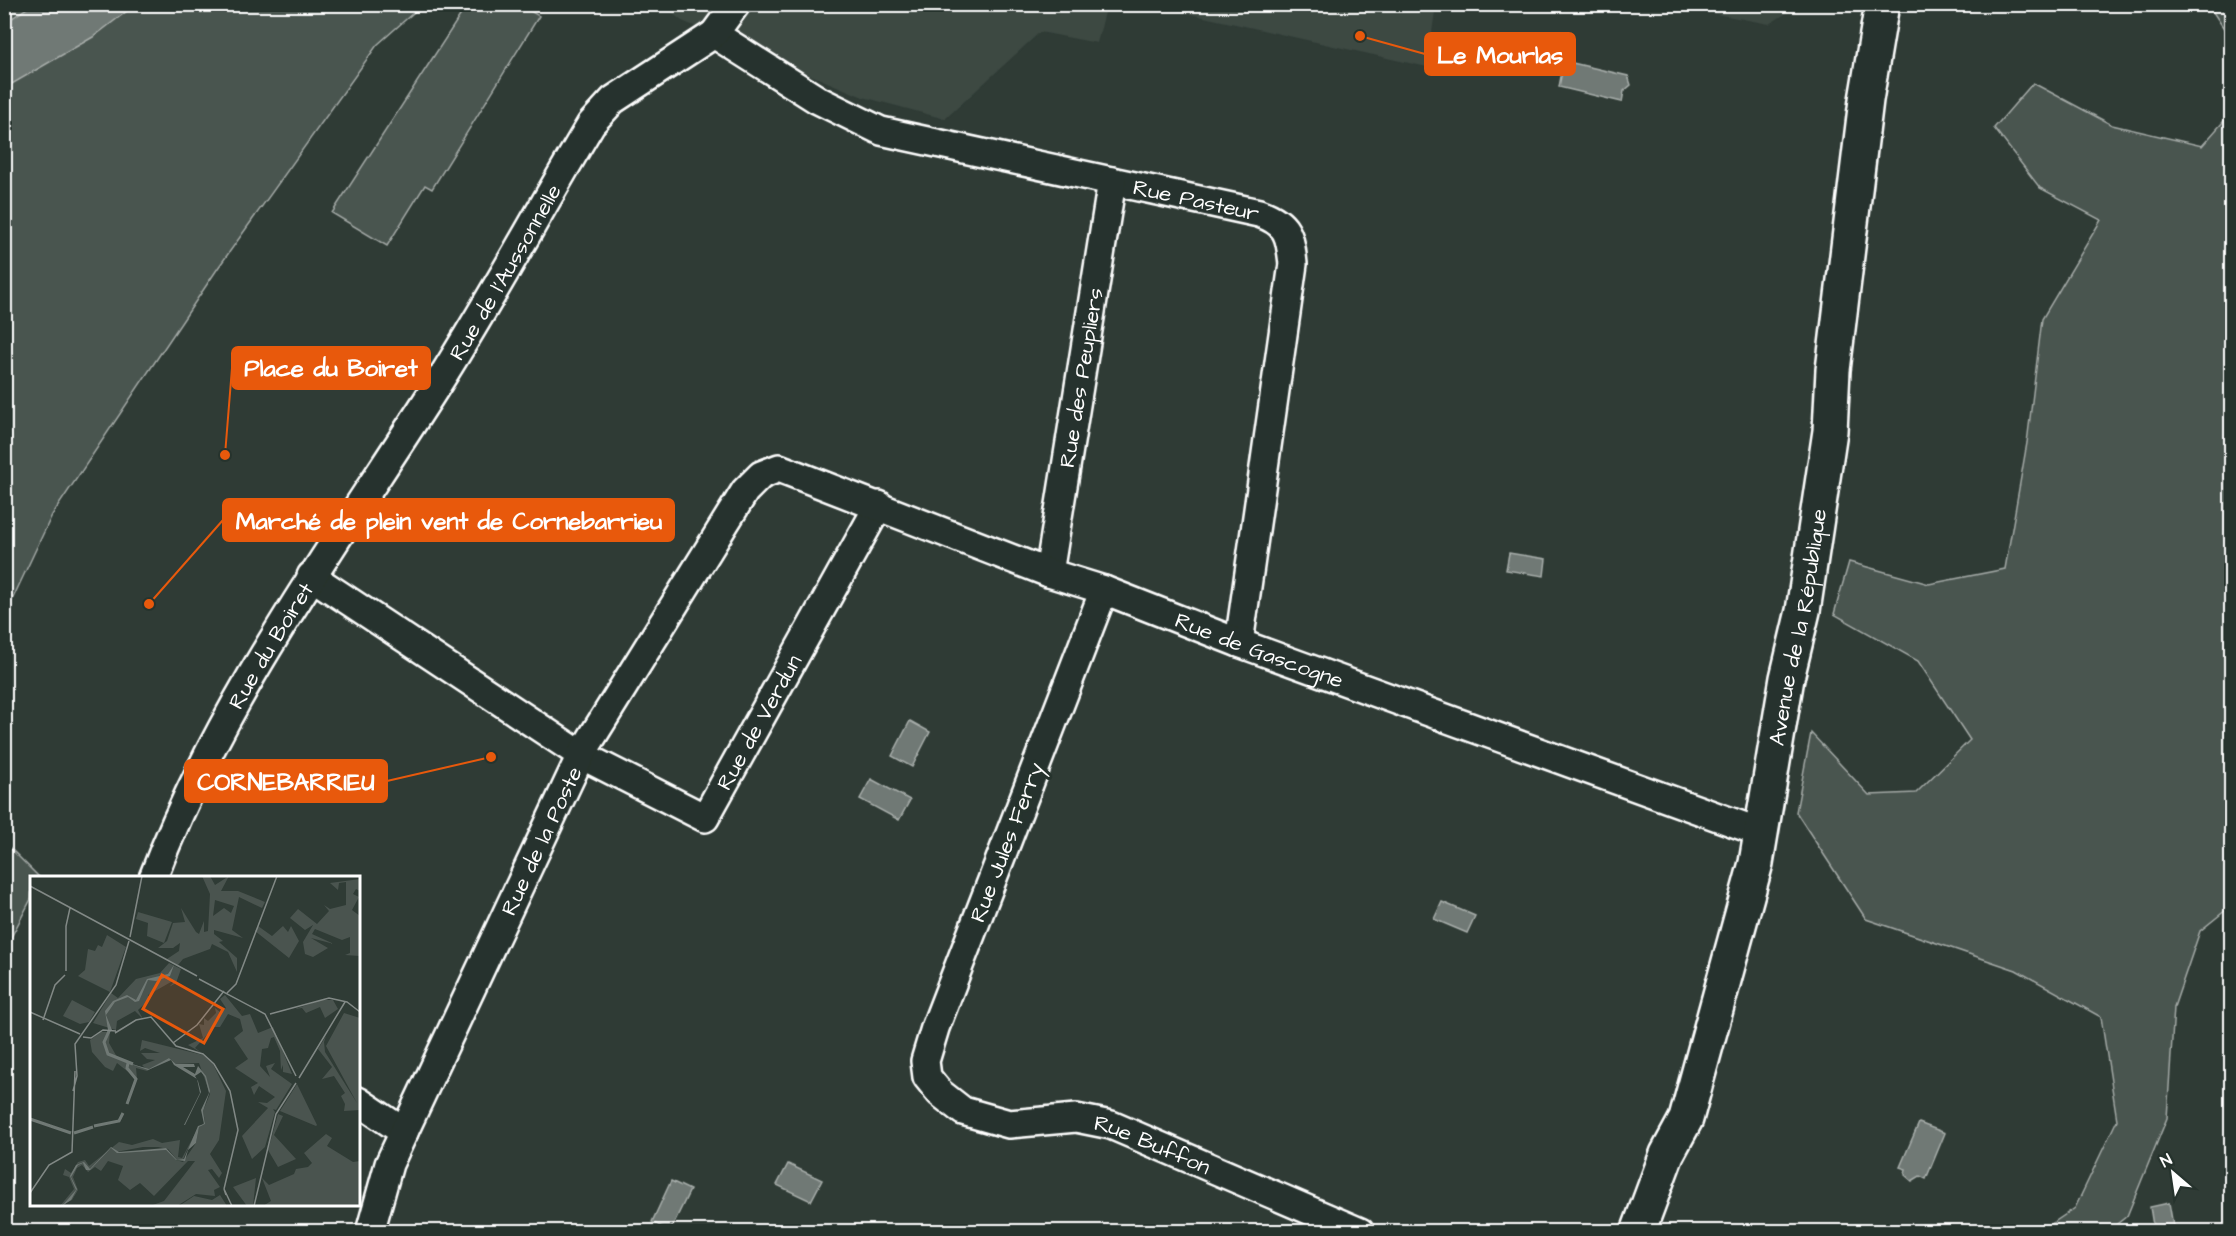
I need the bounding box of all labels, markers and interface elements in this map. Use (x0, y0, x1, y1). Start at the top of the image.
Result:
callout: Le Mourlas (1425, 33, 1575, 75)
text: Le Mourlas (1437, 39, 1563, 73)
street label: Rue Pasteur (1130, 172, 1262, 230)
street label: Rue de l'Aussonnelle (442, 179, 569, 367)
street label: Rue des Peupliers (1052, 285, 1112, 470)
callout: Place du Boiret (232, 347, 430, 389)
text: Place du Boiret (244, 352, 418, 386)
callout: Marché de plein vent de Cornebarrieu (223, 499, 674, 541)
text: Marché de plein vent de Cornebarrieu (236, 505, 662, 539)
street label: Avenue de la République (1762, 507, 1835, 748)
street label: Rue du Boiret (221, 577, 322, 715)
street label: Rue de Gascogne (1170, 605, 1348, 697)
street label: Rue de Verdun (710, 649, 810, 796)
street label: Rue Jules Ferry (963, 758, 1053, 927)
callout: CORNEBARRIEU (185, 760, 387, 802)
street label: Rue de la Poste (494, 761, 591, 921)
text: CORNEBARRIEU (197, 766, 375, 800)
inset map (30, 876, 360, 1206)
street label: Rue Buffon (1091, 1108, 1215, 1183)
north arrow (2143, 1143, 2203, 1203)
text: N (2156, 1149, 2176, 1173)

